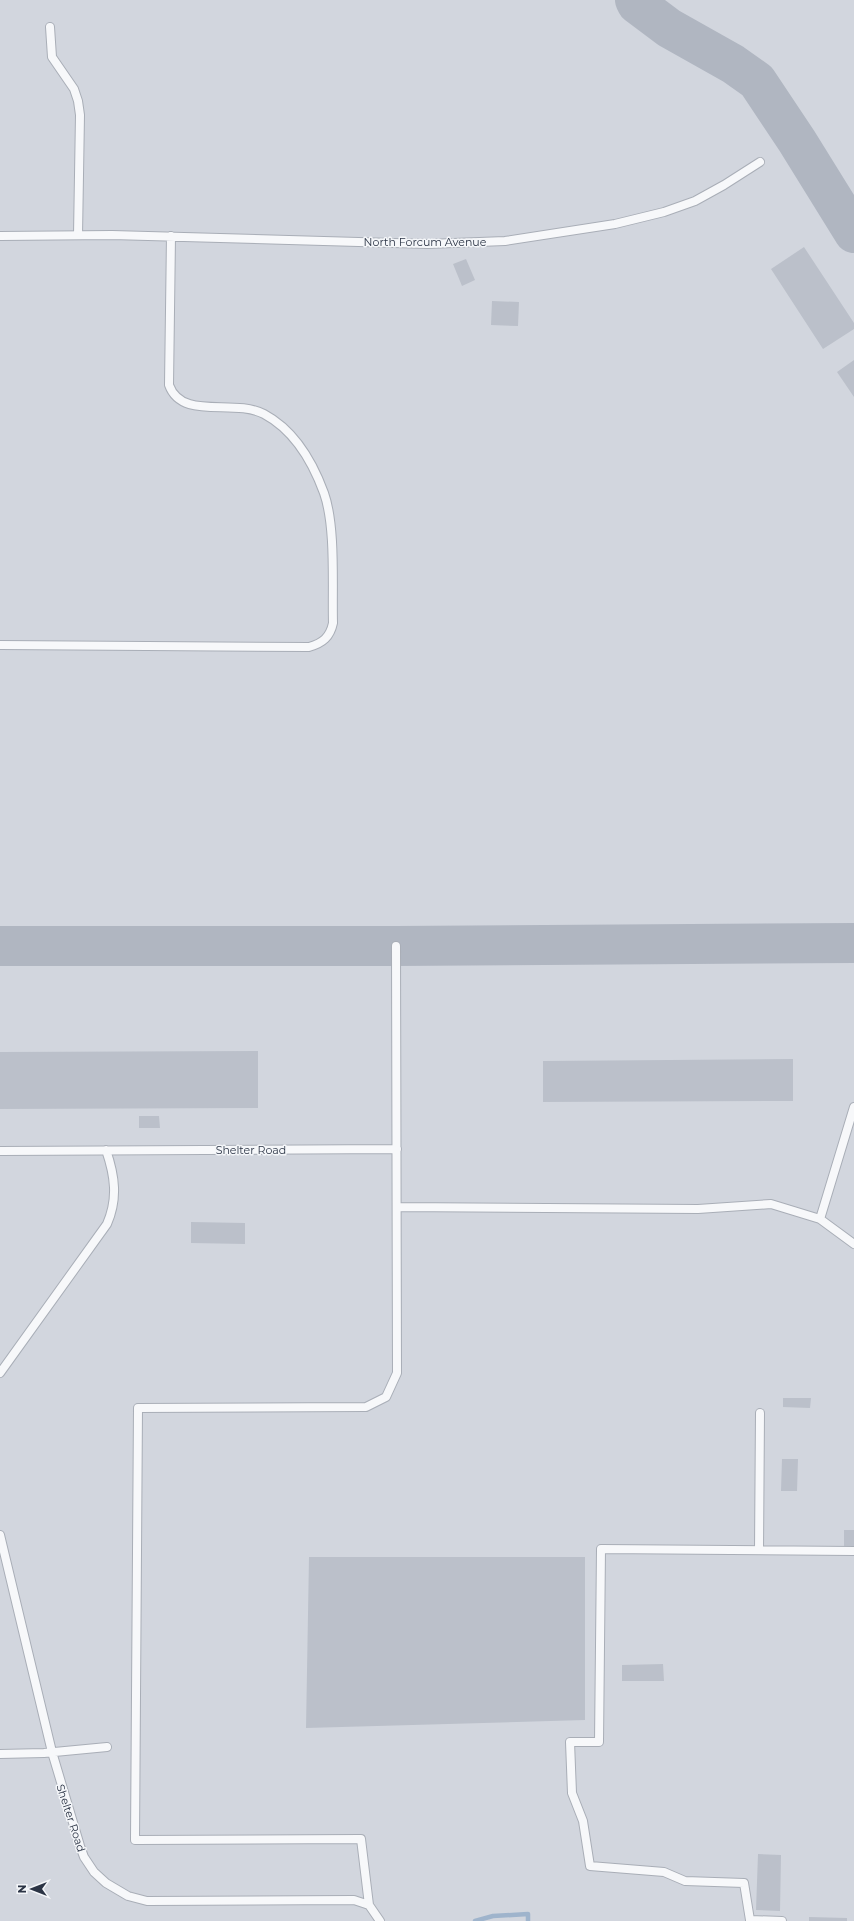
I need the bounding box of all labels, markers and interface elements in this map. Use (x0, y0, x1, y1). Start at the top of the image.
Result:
street label: North Forcum Avenue (364, 235, 487, 249)
street label: Shelter Road (216, 1143, 286, 1157)
street label: Shelter Road (53, 1782, 89, 1854)
north arrow (12, 1869, 52, 1909)
text: N (15, 1885, 29, 1893)

